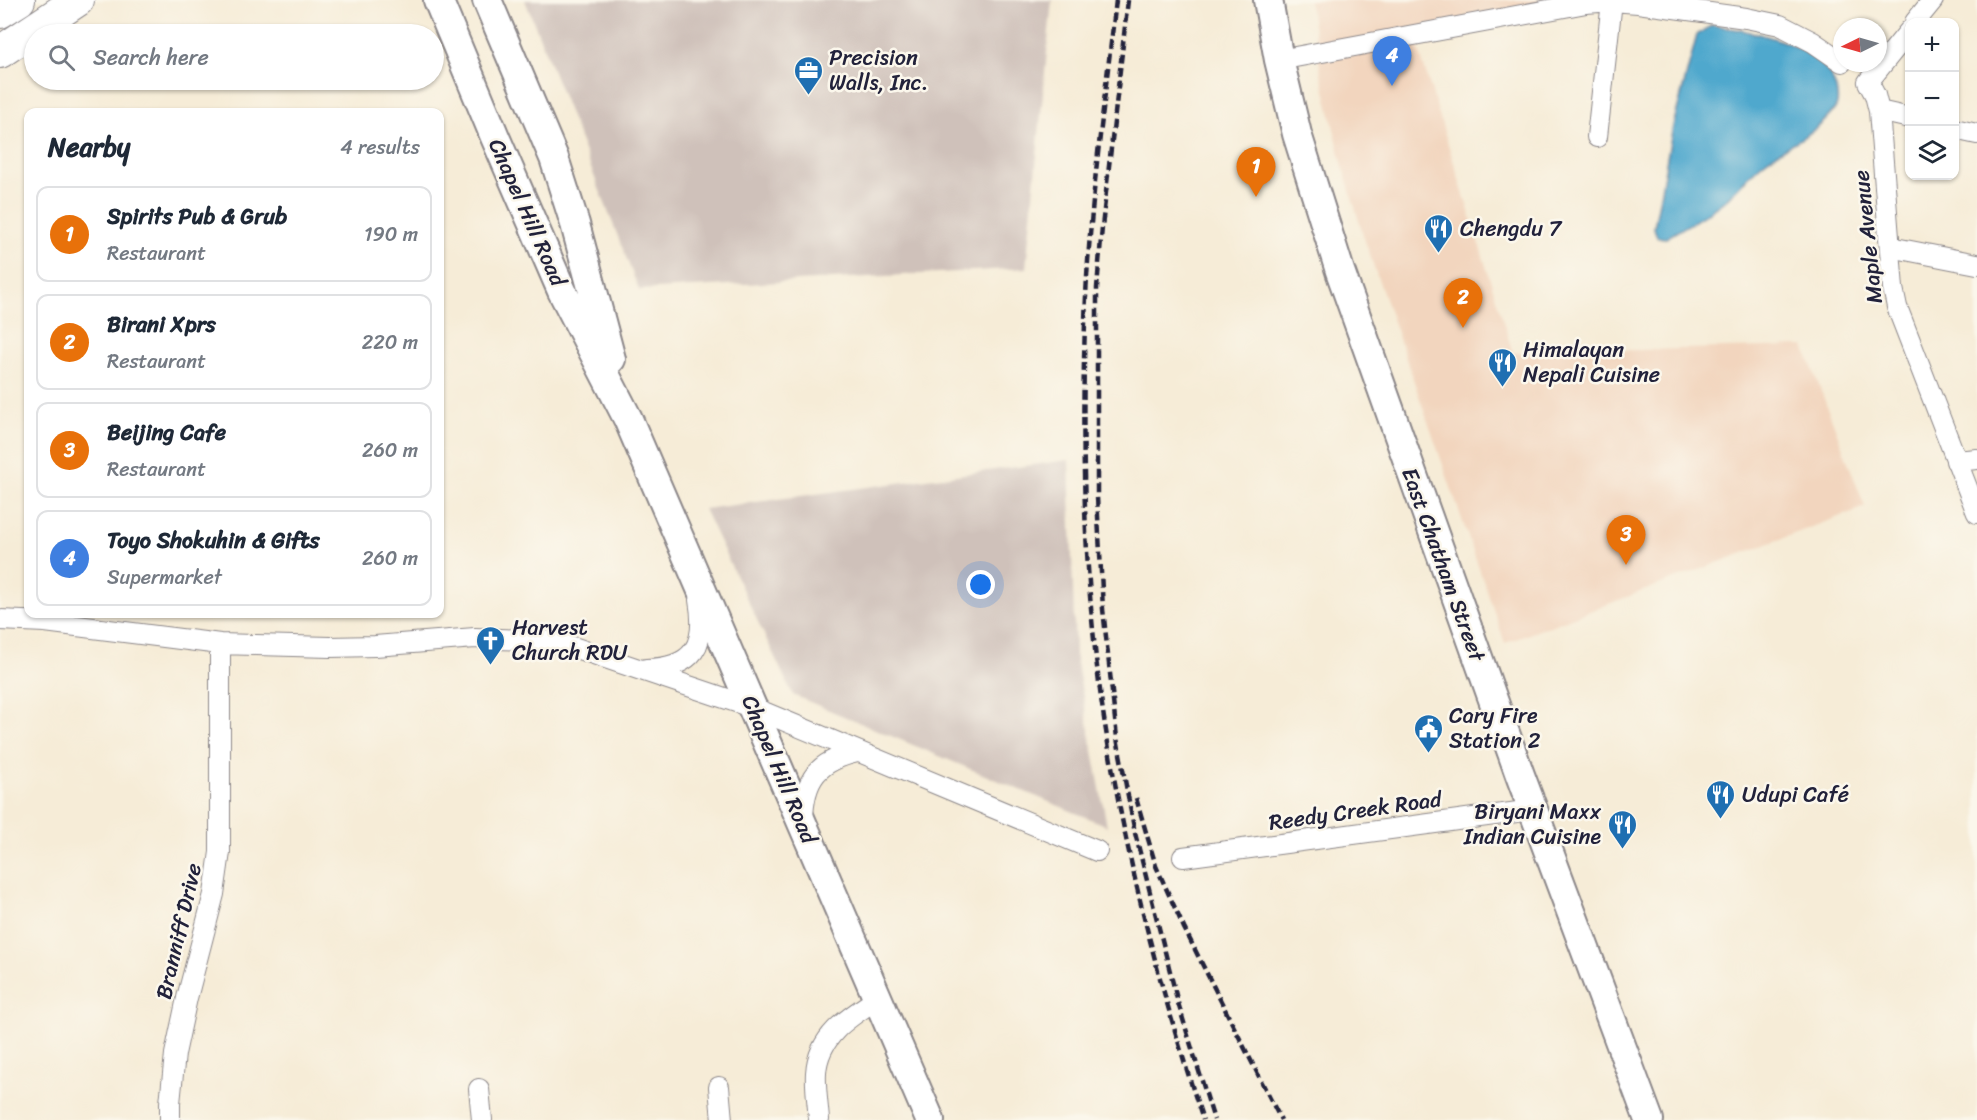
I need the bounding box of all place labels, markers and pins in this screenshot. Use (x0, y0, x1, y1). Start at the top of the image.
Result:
pin: 4 (1372, 36, 1412, 86)
place label: Precision Walls, Inc. (829, 38, 928, 102)
office icon: Precision Walls, Inc. (792, 54, 824, 96)
pin: 1 (1236, 148, 1276, 197)
place label: Chengdu 7 (1460, 209, 1563, 248)
restaurant icon: Chengdu 7 (1423, 212, 1455, 254)
pin: 2 (1444, 278, 1482, 328)
place label: Himalayan Nepali Cuisine (1523, 330, 1660, 394)
restaurant icon: Himalayan Nepali Cuisine (1486, 346, 1518, 388)
pin: 3 (1606, 516, 1646, 565)
place label: Harvest Church RDU (512, 608, 628, 672)
church icon: Harvest Church RDU (475, 624, 507, 666)
place label: Cary Fire Station 2 (1449, 696, 1541, 760)
public building icon: Cary Fire Station 2 (1412, 712, 1444, 754)
place label: Udupi Café (1742, 775, 1849, 814)
restaurant icon: Udupi Café (1705, 778, 1737, 820)
place label: Biryani Maxx Indian Cuisine (1463, 792, 1602, 856)
restaurant icon: Biryani Maxx Indian Cuisine (1606, 808, 1638, 850)

